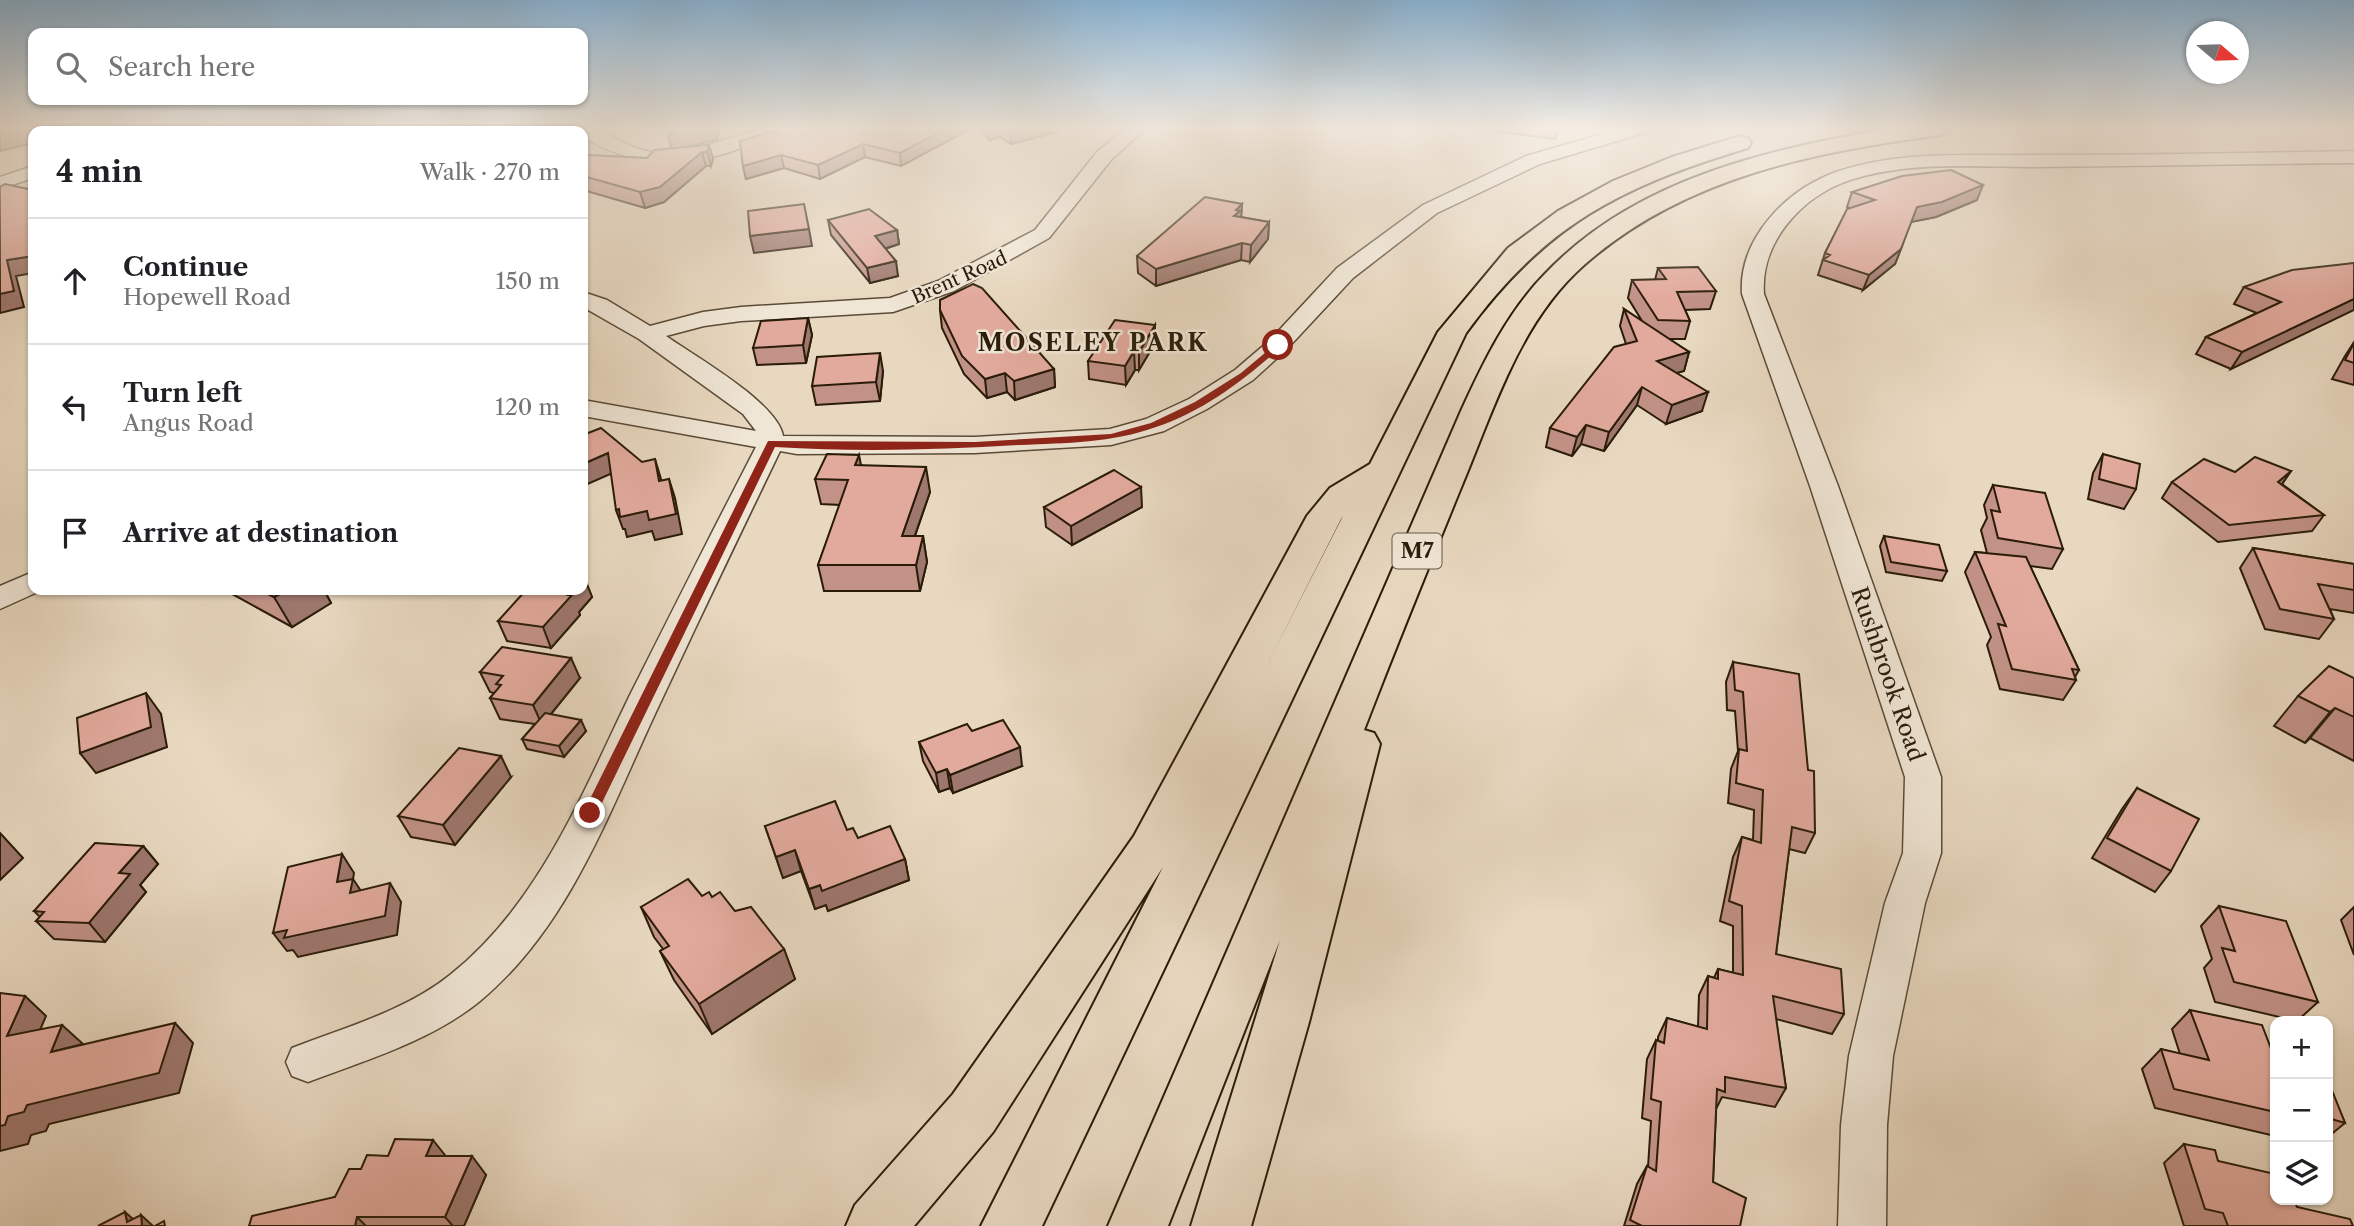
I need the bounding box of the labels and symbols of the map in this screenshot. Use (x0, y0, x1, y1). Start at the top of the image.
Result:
north arrow (2186, 21, 2249, 84)
street label: Brent Road (908, 246, 1011, 309)
district label: MOSELEY PARK (978, 328, 1208, 357)
route start (1262, 329, 1293, 360)
road number: M7 (1392, 534, 1442, 568)
street label: Rushbrook Road (1845, 583, 1931, 765)
route end (574, 797, 605, 828)

